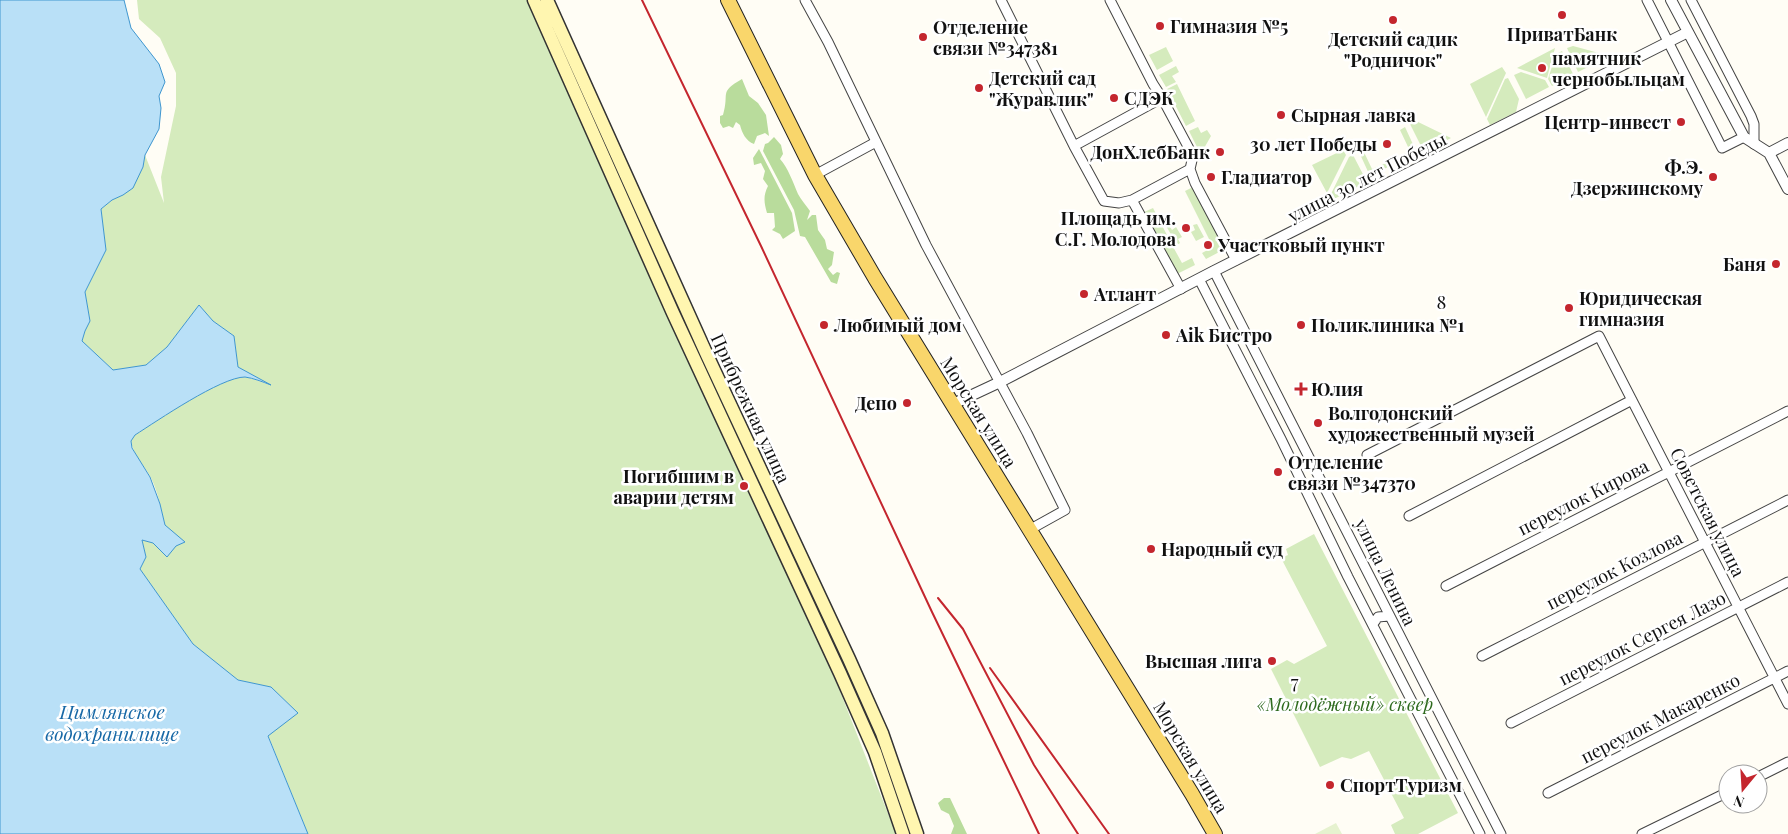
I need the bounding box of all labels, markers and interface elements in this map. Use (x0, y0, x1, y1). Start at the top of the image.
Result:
marker: ПриватБанк (1556, 9, 1568, 21)
place label: Гимназия №5 (1170, 14, 1288, 38)
marker: Детский садик "Родничок" (1387, 14, 1399, 26)
place label: Отделение связи №347381 (933, 15, 1058, 60)
marker: Гимназия №5 (1154, 20, 1166, 32)
place label: ПриватБанк (1507, 22, 1617, 46)
place label: Детский садик "Родничок" (1328, 27, 1458, 72)
marker: Отделение связи №347381 (917, 31, 929, 43)
place label: памятник чернобыльцам (1552, 46, 1685, 91)
marker: памятник чернобыльцам (1536, 62, 1548, 74)
place label: Детский сад "Журавлик" (989, 66, 1096, 111)
marker: Детский сад "Журавлик" (973, 82, 985, 94)
place label: СДЭК (1124, 86, 1174, 110)
marker: СДЭК (1108, 92, 1120, 104)
place label: Сырная лавка (1291, 103, 1417, 127)
marker: Сырная лавка (1275, 109, 1287, 121)
place label: Центр-инвест (1544, 110, 1672, 134)
marker: Центр-инвест (1675, 116, 1687, 128)
street label: улица 30 лет Победы (1283, 126, 1451, 228)
place label: 30 лет Победы (1250, 132, 1377, 156)
marker: 30 лет Победы (1381, 138, 1393, 150)
place label: ДонХлебБанк (1091, 140, 1210, 164)
marker: ДонХлебБанк (1214, 146, 1226, 158)
place label: Ф.Э. Дзержинскому (1571, 155, 1704, 200)
place label: Гладиатор (1221, 165, 1312, 189)
marker: Гладиатор (1205, 171, 1217, 183)
marker: Ф.Э. Дзержинскому (1707, 171, 1719, 183)
place label: Площадь им. С.Г. Молодова (1055, 206, 1177, 251)
marker: Площадь им. С.Г. Молодова (1180, 222, 1192, 234)
place label: Участковый пункт (1217, 233, 1385, 257)
marker: Участковый пункт (1202, 239, 1214, 251)
place label: Баня (1723, 252, 1766, 276)
marker: Баня (1770, 258, 1782, 270)
place label: Атлант (1093, 282, 1157, 306)
place label: Юридическая гимназия (1579, 286, 1702, 331)
marker: Атлант (1078, 288, 1090, 300)
district label: 8 (1437, 288, 1447, 314)
marker: Юридическая гимназия (1563, 302, 1575, 314)
place label: Любимый дом (833, 313, 962, 337)
place label: Поликлиника №1 (1311, 313, 1465, 337)
marker: Любимый дом (818, 319, 830, 331)
marker: Поликлиника №1 (1295, 319, 1307, 331)
place label: Aik Бистро (1175, 323, 1272, 347)
street label: Прибрежная улица (706, 329, 796, 487)
marker: Aik Бистро (1160, 329, 1172, 341)
street label: Морская улица (935, 352, 1023, 472)
place label: Юлия (1311, 377, 1363, 401)
marker: Юлия (1295, 383, 1307, 395)
place label: Депо (855, 391, 897, 415)
marker: Депо (901, 397, 913, 409)
place label: Волгодонский художественный музей (1328, 401, 1535, 446)
marker: Волгодонский художественный музей (1312, 417, 1324, 429)
street label: Советская улица (1665, 443, 1751, 581)
place label: Отделение связи №347370 (1288, 450, 1416, 495)
street label: переулок Кирова (1513, 454, 1653, 540)
place label: Погибшим в аварии детям (613, 464, 734, 509)
marker: Отделение связи №347370 (1272, 466, 1284, 478)
marker: Погибшим в аварии детям (738, 480, 750, 492)
street label: улица Ленина (1349, 513, 1422, 630)
street label: переулок Козлова (1542, 525, 1686, 615)
place label: Народный суд (1161, 537, 1283, 561)
marker: Народный суд (1145, 543, 1157, 555)
street label: переулок Сергея Лазо (1554, 585, 1730, 691)
place label: Высшая лига (1145, 649, 1263, 673)
marker: Высшая лига (1266, 655, 1278, 667)
street label: переулок Макаренко (1576, 667, 1744, 769)
district label: 7 (1291, 668, 1299, 694)
park label: «Молодёжный» сквер (1257, 692, 1433, 716)
street label: Морская улица (1148, 697, 1234, 817)
water label: Цимлянское водохранилище (45, 698, 179, 746)
north arrow (1718, 764, 1768, 814)
place label: СпортТуризм (1340, 773, 1462, 797)
marker: СпортТуризм (1324, 779, 1336, 791)
text: N (1731, 791, 1747, 812)

